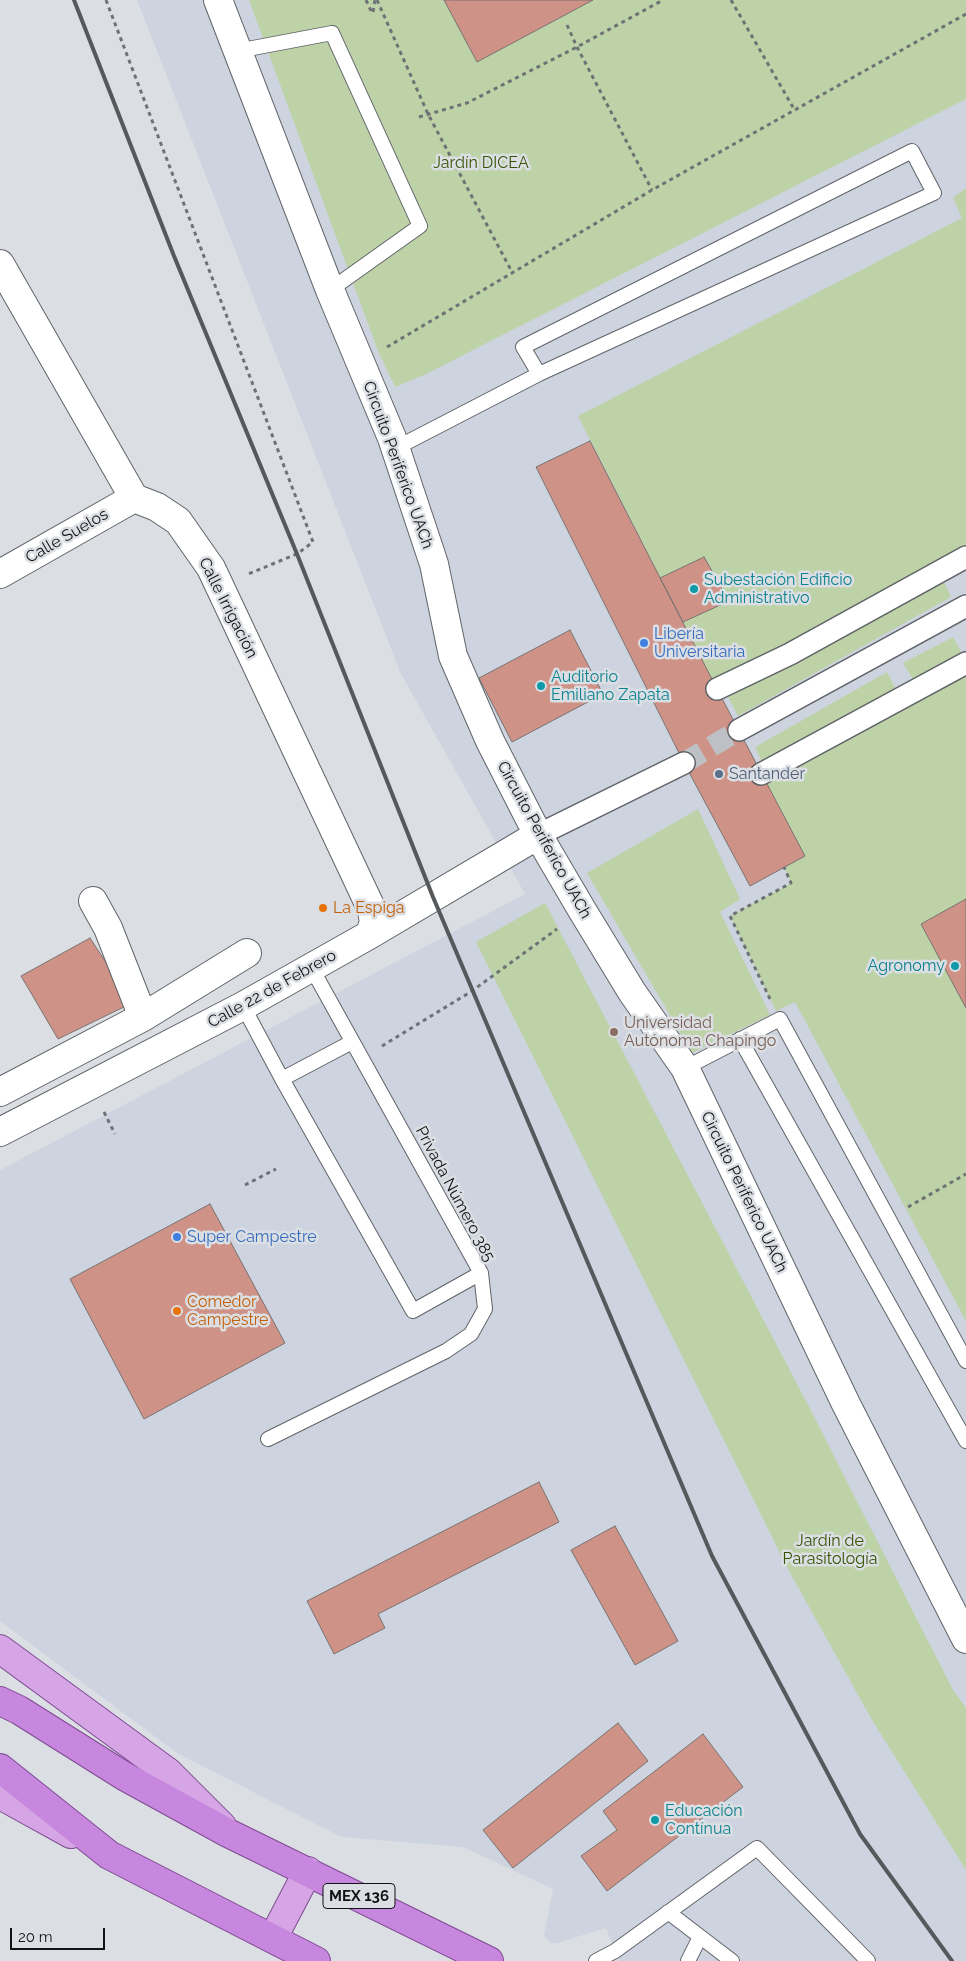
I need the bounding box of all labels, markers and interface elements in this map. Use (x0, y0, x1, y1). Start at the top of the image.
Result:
park label: Jardín DICEA (433, 153, 529, 173)
street label: Circuito Periferico UACh (359, 379, 437, 551)
street label: Calle Suelos (22, 505, 112, 567)
street label: Calle Irrigación (194, 555, 262, 661)
place label: Subestación Edificio Administrativo (704, 570, 852, 608)
marker: Subestación Edificio Administrativo (688, 583, 700, 595)
place label: Libería Universitaria (654, 624, 745, 662)
marker: Libería Universitaria (638, 637, 650, 649)
place label: Auditorio Emiliano Zapata (551, 667, 670, 705)
marker: Auditorio Emiliano Zapata (535, 680, 547, 692)
street label: Circuito Periferico UACh (493, 758, 595, 922)
place label: Santander (729, 764, 805, 784)
marker: Santander (713, 768, 725, 780)
place label: La Espiga (333, 898, 405, 918)
marker: La Espiga (317, 902, 329, 914)
street label: Calle 22 de Febrero (204, 946, 340, 1032)
place label: Agronomy (868, 956, 945, 976)
marker: Agronomy (949, 960, 961, 972)
place label: Universidad Autónoma Chapingo (624, 1013, 776, 1051)
marker: Universidad Autónoma Chapingo (608, 1026, 620, 1038)
street label: Circuito Periferico UACh (697, 1108, 791, 1276)
street label: Privada Número 385 (411, 1123, 499, 1265)
place label: Super Campestre (187, 1227, 317, 1247)
marker: Super Campestre (171, 1231, 183, 1243)
place label: Comedor Campestre (187, 1292, 269, 1330)
marker: Comedor Campestre (171, 1305, 183, 1317)
park label: Jardín de Parasitología (783, 1531, 877, 1569)
place label: Educación Contínua (665, 1801, 743, 1839)
marker: Educación Contínua (649, 1814, 661, 1826)
road number: MEX 136 (323, 1884, 395, 1908)
scale bar (12, 1918, 108, 1950)
text: 20 m (18, 1928, 53, 1946)

